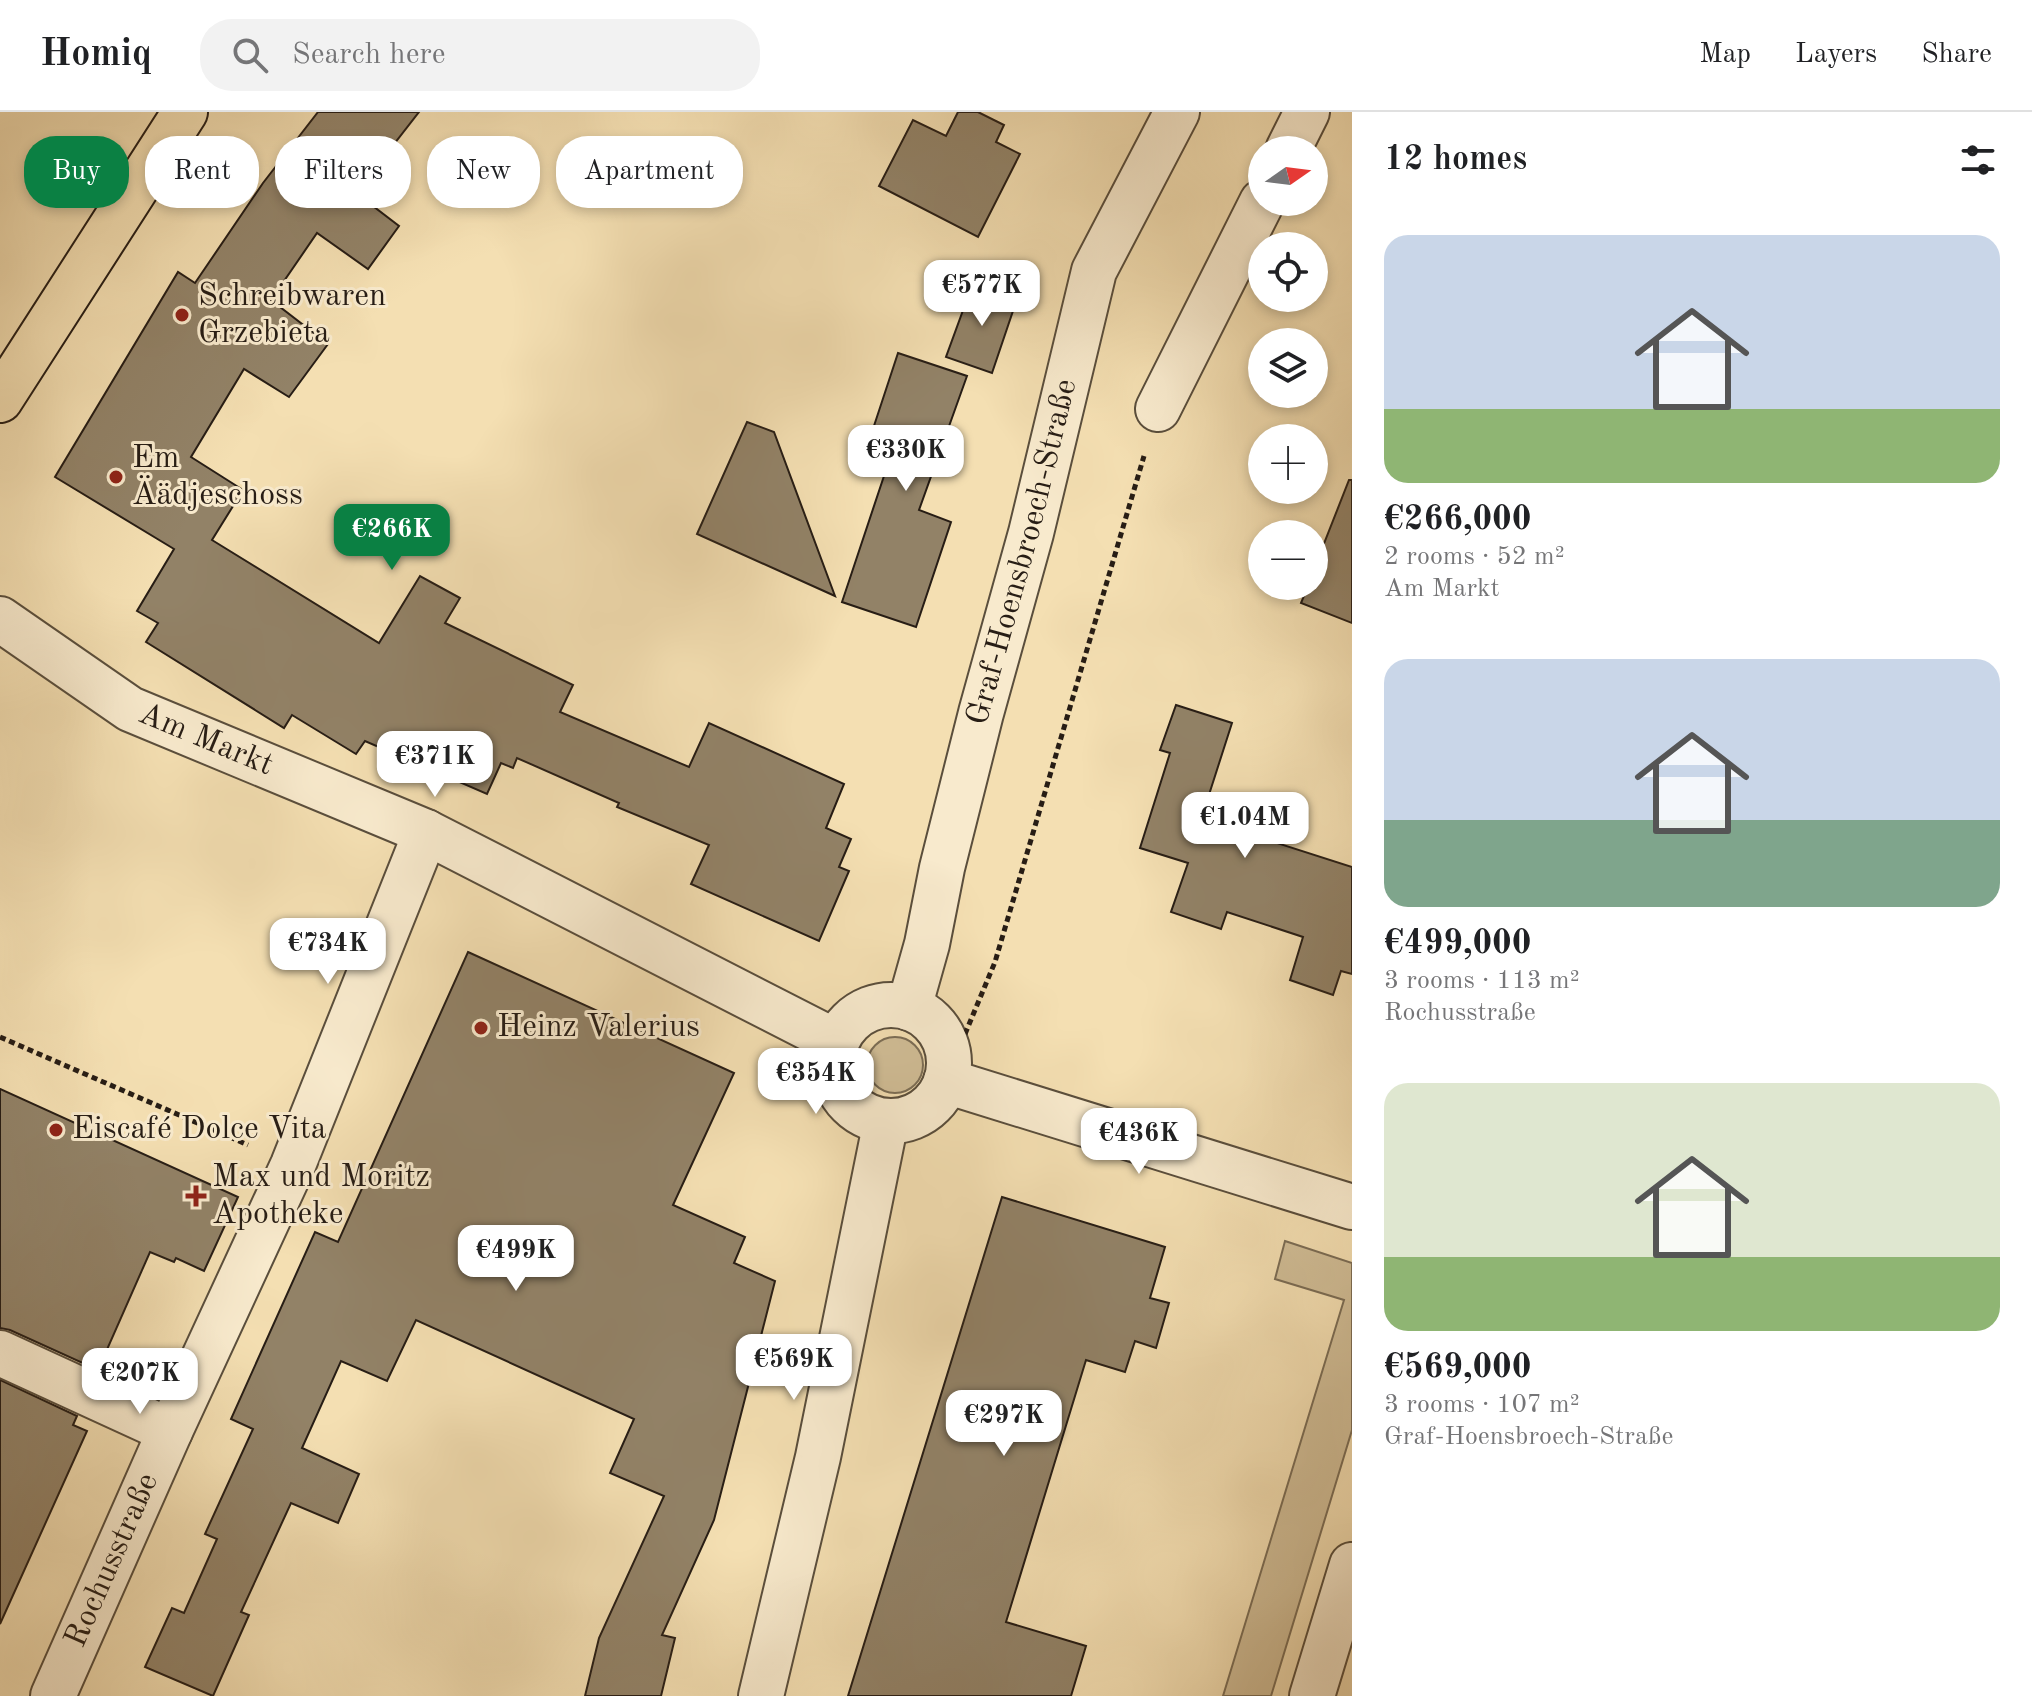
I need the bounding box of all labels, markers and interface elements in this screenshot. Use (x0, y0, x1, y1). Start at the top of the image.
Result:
search box (200, 19, 760, 91)
icon: search (228, 33, 272, 77)
text: Homiq (40, 36, 152, 74)
text: Search here (292, 40, 446, 70)
text: Map (1699, 41, 1751, 69)
text: Layers (1795, 41, 1877, 69)
text: Share (1921, 41, 1992, 69)
chip: Buy (24, 136, 129, 208)
chip: Rent (145, 136, 259, 208)
chip: Filters (275, 136, 411, 208)
chip: New (427, 136, 540, 208)
chip: Apartment (556, 136, 743, 208)
north arrow (1248, 136, 1328, 216)
map controls (1248, 136, 1328, 600)
icon: filters (1956, 138, 2000, 182)
text: 12 homes (1384, 143, 1527, 177)
button: locate (1248, 232, 1328, 312)
pin: €577K (926, 260, 1038, 328)
text: €577K (942, 273, 1022, 299)
place label: Schreibwaren Grzebieta (198, 281, 386, 350)
icon: home (1620, 287, 1764, 431)
marker: Schreibwaren Grzebieta (173, 306, 191, 324)
button: layers (1248, 328, 1328, 408)
street label: Graf-Hoensbroech-Straße (963, 376, 1083, 728)
button: + (1248, 424, 1328, 504)
pin: €330K (850, 425, 962, 493)
text: €330K (866, 438, 946, 464)
place label: Em Äädjeschoss (132, 443, 303, 512)
marker: Em Äädjeschoss (107, 468, 125, 486)
text: €266,000 (1384, 503, 1532, 537)
pin: €266K (336, 504, 448, 572)
text: €266K (352, 517, 432, 543)
button: − (1248, 520, 1328, 600)
text: 2 rooms · 52 m² (1384, 544, 1565, 570)
text: Am Markt (1384, 576, 1500, 602)
street label: Am Markt (134, 698, 278, 783)
icon: home (1620, 711, 1764, 855)
pin: €371K (379, 731, 491, 799)
text: €371K (395, 744, 475, 770)
pin: €1.04M (1180, 792, 1310, 860)
text: €1.04M (1200, 805, 1290, 831)
pin: €734K (272, 918, 384, 986)
text: €499,000 (1384, 927, 1532, 961)
text: €734K (288, 931, 368, 957)
text: 3 rooms · 113 m² (1384, 968, 1580, 994)
text: Rochusstraße (1384, 1000, 1536, 1026)
place label: Heinz Valerius (497, 1012, 700, 1044)
marker: Heinz Valerius (472, 1019, 490, 1037)
pin: €354K (760, 1048, 872, 1116)
text: €354K (776, 1061, 856, 1087)
pin: €436K (1083, 1108, 1195, 1176)
place label: Eiscafé Dolce Vita (72, 1114, 327, 1146)
marker: Eiscafé Dolce Vita (47, 1121, 65, 1139)
text: €436K (1099, 1121, 1179, 1147)
icon: home (1620, 1135, 1764, 1279)
place label: Max und Moritz Apotheke (212, 1162, 430, 1231)
marker: Max und Moritz Apotheke (187, 1187, 205, 1205)
pin: €499K (460, 1225, 572, 1293)
text: €499K (476, 1238, 556, 1264)
pin: €569K (738, 1334, 850, 1402)
text: €569K (754, 1347, 834, 1373)
pin: €207K (84, 1348, 196, 1416)
text: €569,000 (1384, 1351, 1532, 1385)
text: €207K (100, 1361, 180, 1387)
pin: €297K (948, 1390, 1060, 1458)
text: 3 rooms · 107 m² (1384, 1392, 1580, 1418)
text: €297K (964, 1403, 1044, 1429)
text: Graf-Hoensbroech-Straße (1384, 1424, 1673, 1450)
street label: Rochusstraße (60, 1469, 165, 1652)

